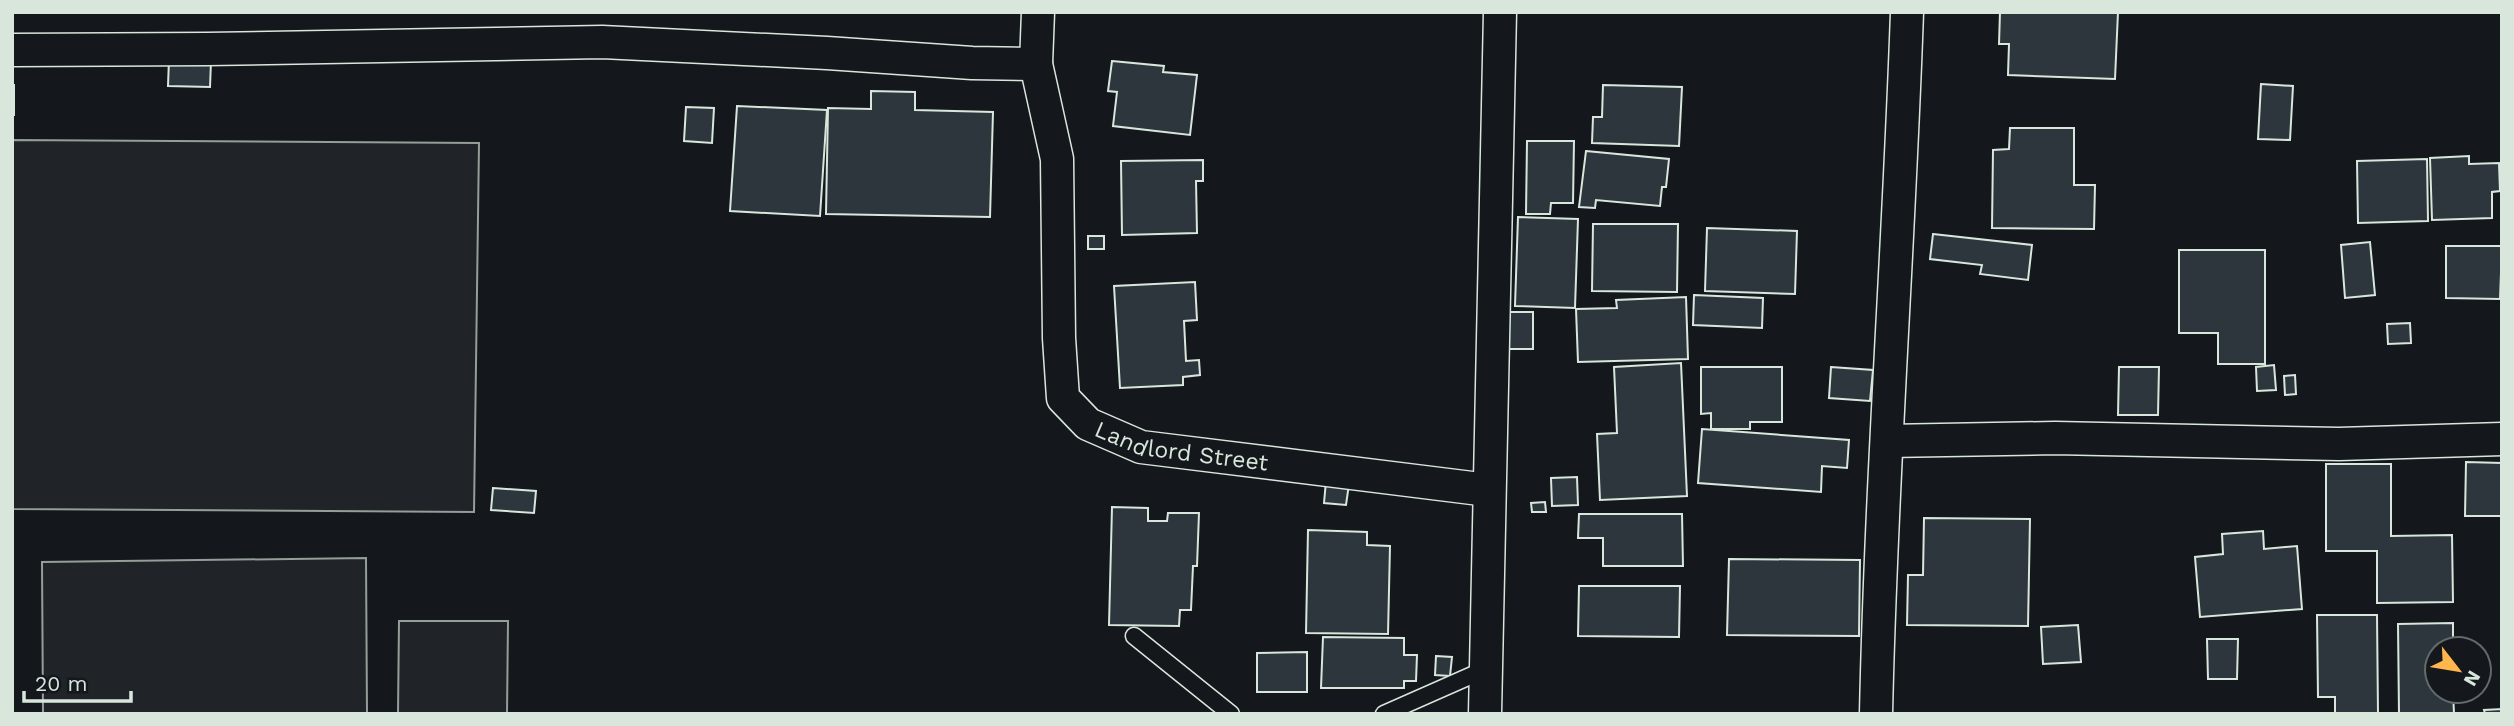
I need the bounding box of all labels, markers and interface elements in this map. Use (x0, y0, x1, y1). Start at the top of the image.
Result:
street label: Landlord Street (1091, 416, 1270, 477)
north arrow (2423, 635, 2493, 705)
scale bar (24, 660, 131, 704)
text: N (2459, 667, 2486, 690)
text: 20 m (35, 671, 87, 696)

